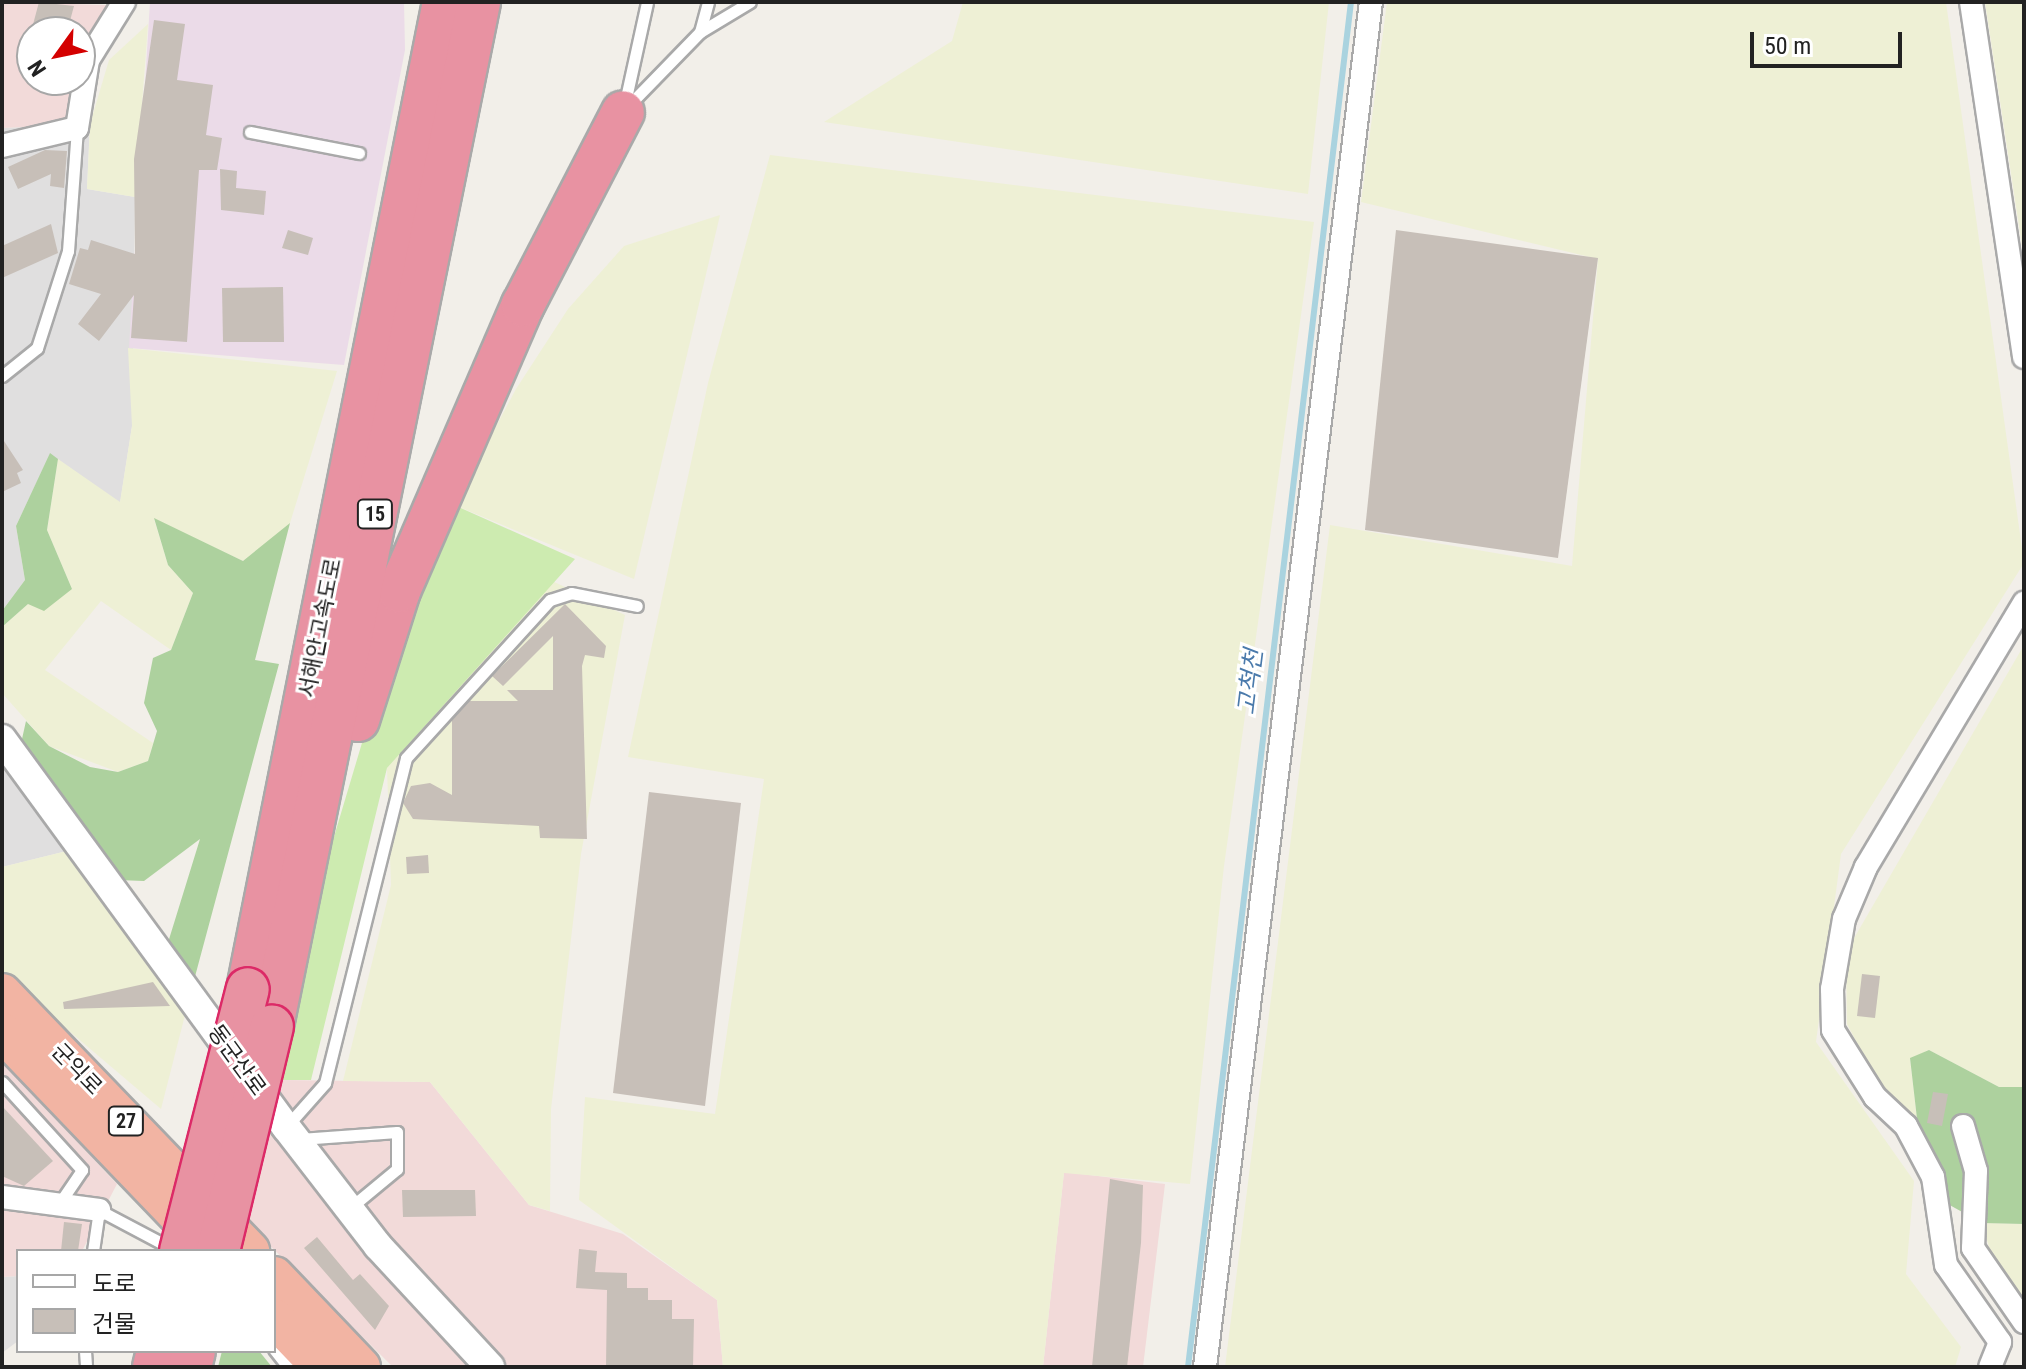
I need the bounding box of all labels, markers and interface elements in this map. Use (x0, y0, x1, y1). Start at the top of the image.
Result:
north arrow (16, 16, 96, 96)
scale bar (1754, 16, 1906, 66)
text: 50 m (1764, 32, 1811, 60)
text: N (23, 56, 51, 81)
road number: 15 (355, 498, 395, 530)
street label: 서해안고속도로 (294, 556, 346, 700)
water label: 고척천 (1233, 647, 1269, 717)
street label: 동군산로 (203, 1019, 271, 1101)
street label: 군익로 (46, 1038, 108, 1100)
road number: 27 (106, 1105, 146, 1137)
legend (16, 1249, 276, 1353)
text: 도로 (92, 1270, 136, 1298)
text: 건물 (92, 1310, 136, 1338)

